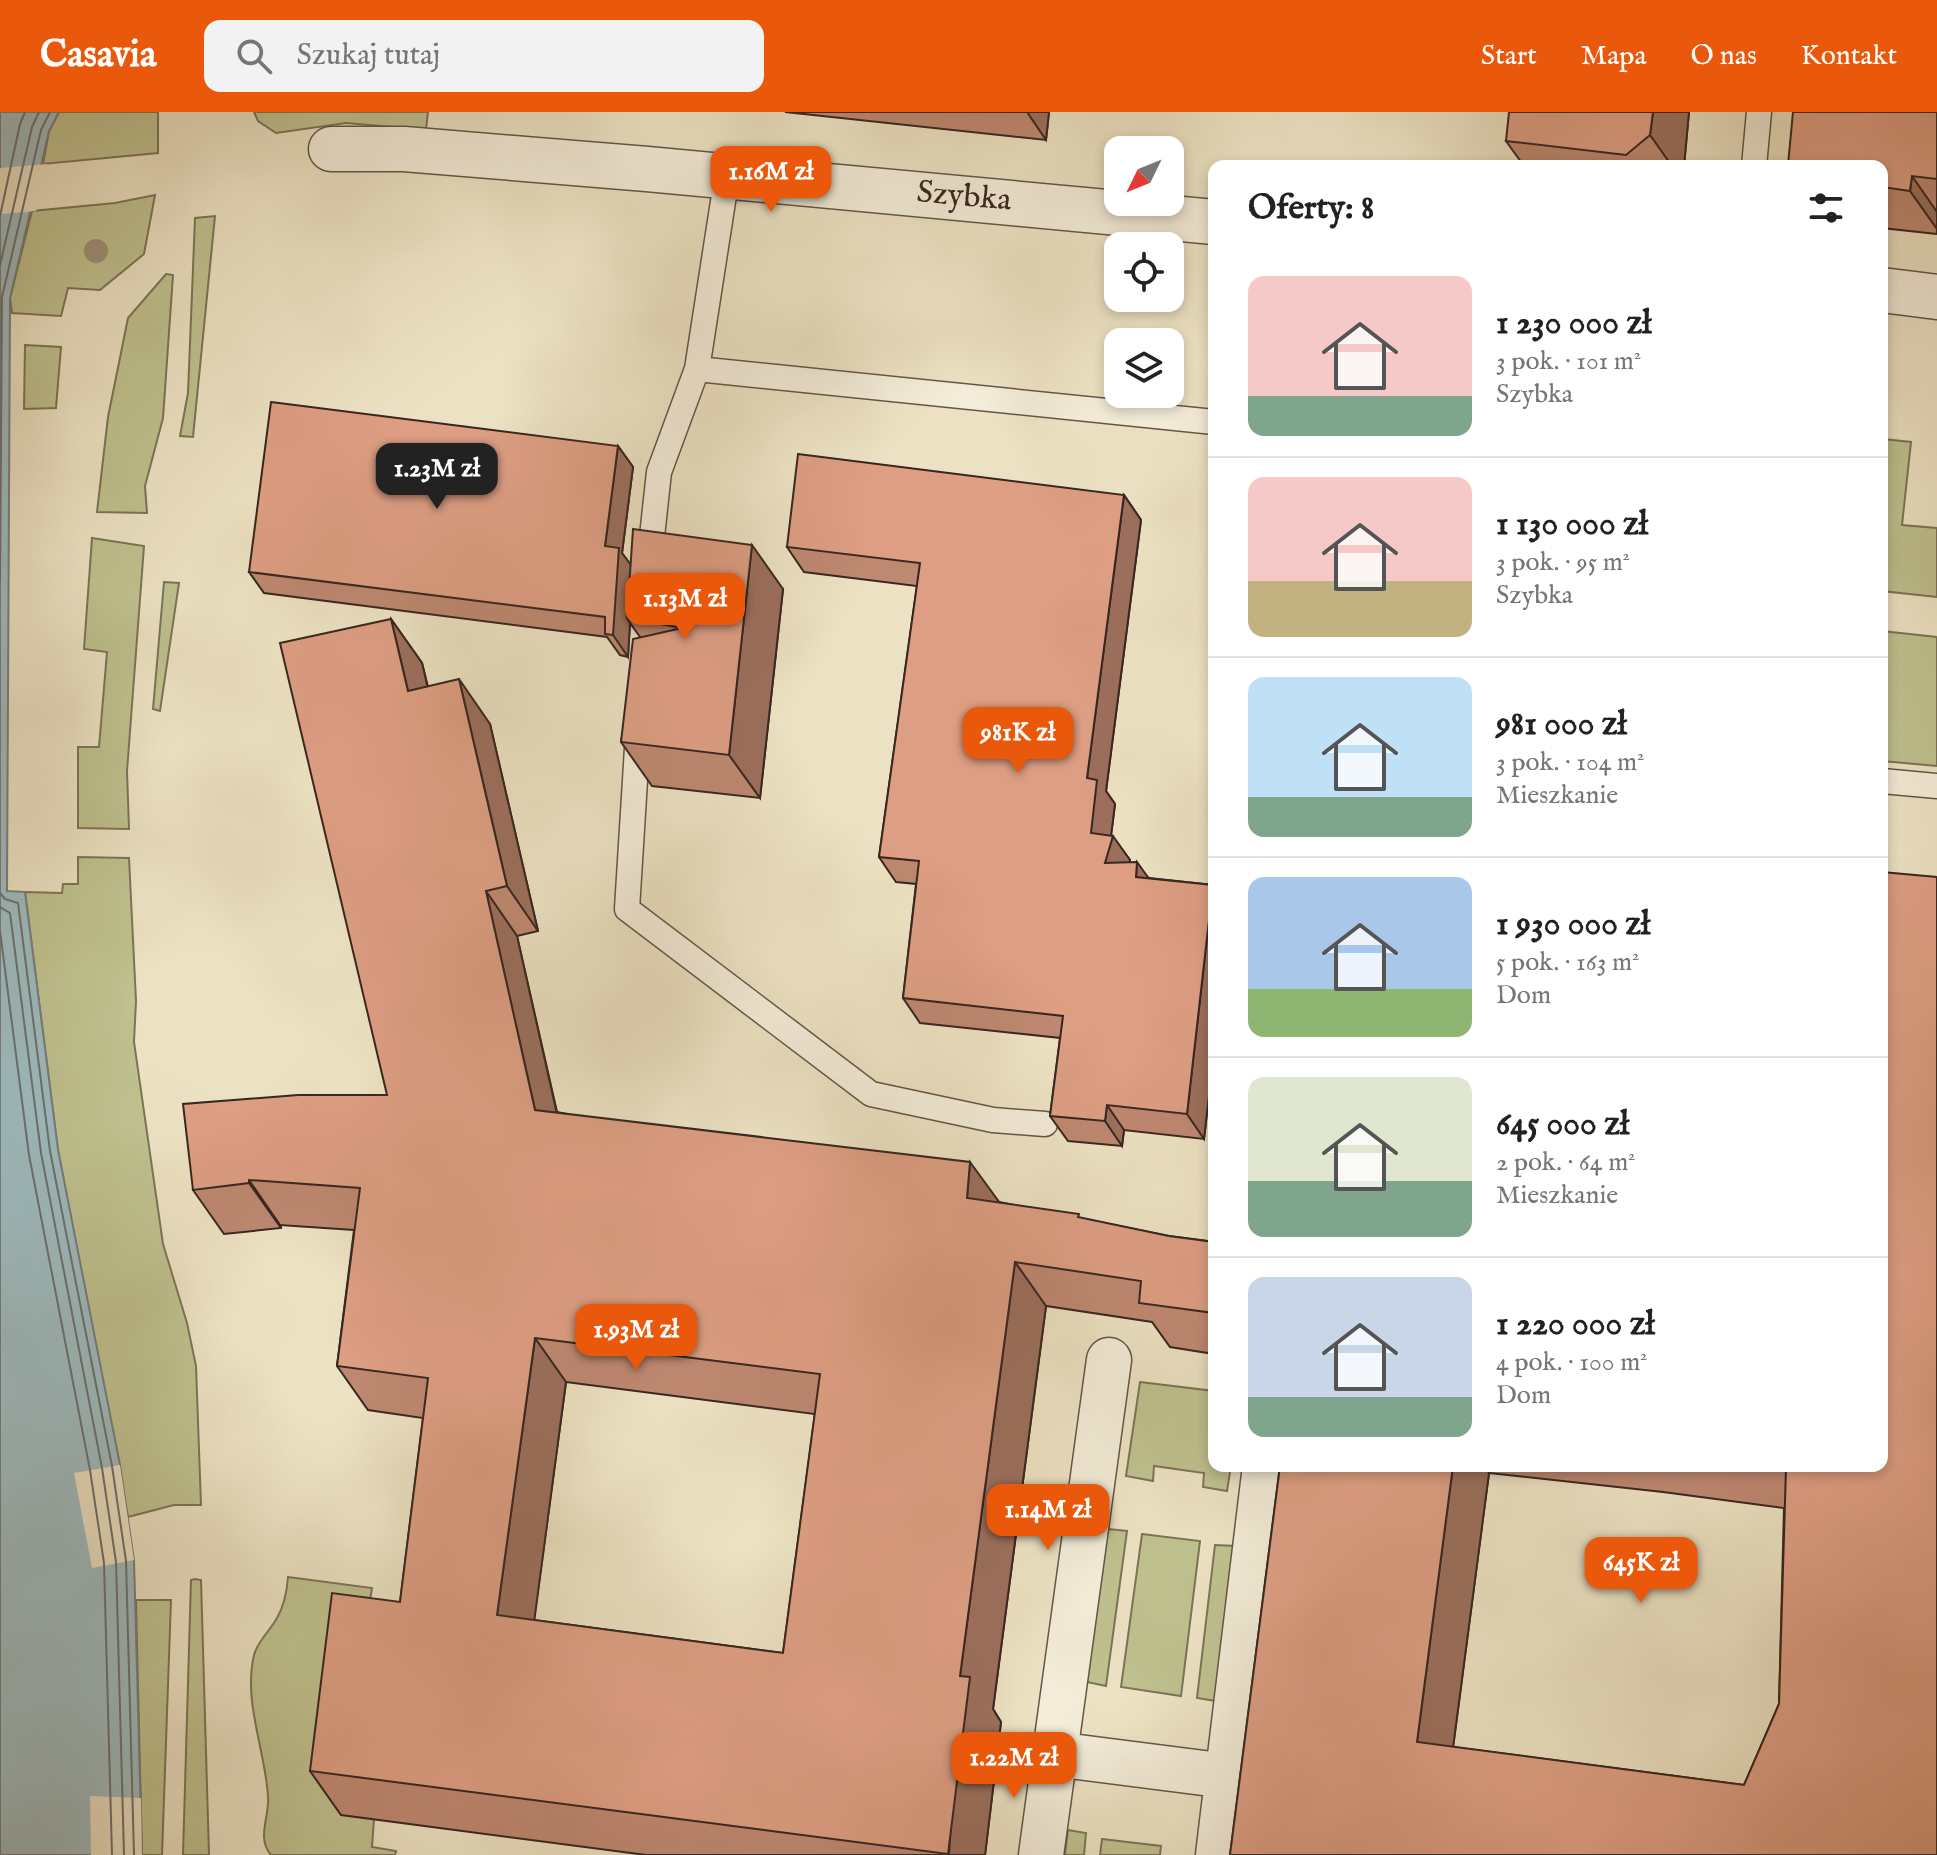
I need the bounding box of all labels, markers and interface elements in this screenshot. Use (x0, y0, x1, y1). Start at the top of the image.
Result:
search box (204, 20, 764, 92)
text: Casavia (40, 32, 156, 80)
icon: search (232, 34, 276, 78)
text: Szukaj tutaj (296, 37, 440, 75)
text: Start (1481, 39, 1537, 74)
text: Mapa (1581, 39, 1647, 74)
text: O nas (1691, 39, 1757, 74)
text: Kontakt (1801, 39, 1897, 74)
north arrow (1104, 136, 1184, 216)
map controls (1104, 136, 1184, 408)
pin: 1.16M zł (688, 146, 854, 214)
text: 1.16M zł (728, 155, 814, 188)
street label: Szybka (915, 172, 1013, 222)
icon: filters (1804, 186, 1848, 230)
text: Oferty: 8 (1248, 187, 1374, 230)
button: locate (1104, 232, 1184, 312)
text: 1 230 000 zł (1496, 302, 1651, 345)
icon: home (1312, 308, 1408, 404)
button: layers (1104, 328, 1184, 408)
text: 3 pok. · 101 m² (1496, 345, 1641, 378)
text: Szybka (1496, 378, 1573, 411)
pin: 1.23M zł (354, 443, 520, 511)
text: 1.23M zł (394, 452, 480, 485)
text: 1 130 000 zł (1496, 503, 1648, 546)
icon: home (1312, 509, 1408, 605)
text: 3 pok. · 95 m² (1496, 546, 1630, 579)
pin: 1.13M zł (602, 573, 768, 641)
text: Szybka (1496, 579, 1573, 612)
text: 1.13M zł (643, 582, 727, 615)
text: 981 000 zł (1496, 703, 1627, 746)
pin: 981K zł (944, 707, 1092, 775)
icon: home (1312, 709, 1408, 805)
text: 981K zł (981, 716, 1055, 749)
text: 3 pok. · 104 m² (1496, 746, 1644, 779)
text: Mieszkanie (1496, 779, 1618, 812)
text: 1 930 000 zł (1496, 903, 1650, 946)
icon: home (1312, 909, 1408, 1005)
text: 5 pok. · 163 m² (1496, 946, 1639, 979)
text: Dom (1496, 979, 1551, 1012)
text: 645 000 zł (1496, 1103, 1629, 1146)
icon: home (1312, 1109, 1408, 1205)
text: 2 pok. · 64 m² (1496, 1146, 1636, 1179)
text: Mieszkanie (1496, 1179, 1618, 1212)
text: 1 220 000 zł (1496, 1303, 1655, 1346)
pin: 1.93M zł (553, 1304, 719, 1372)
icon: home (1312, 1309, 1408, 1405)
text: 1.93M zł (593, 1313, 679, 1346)
text: 4 pok. · 100 m² (1496, 1346, 1647, 1379)
text: Dom (1496, 1379, 1551, 1412)
pin: 1.14M zł (965, 1484, 1131, 1552)
text: 1.14M zł (1005, 1493, 1091, 1526)
pin: 645K zł (1567, 1537, 1715, 1605)
text: 645K zł (1603, 1546, 1679, 1579)
pin: 1.22M zł (931, 1732, 1097, 1800)
text: 1.22M zł (970, 1741, 1058, 1774)

